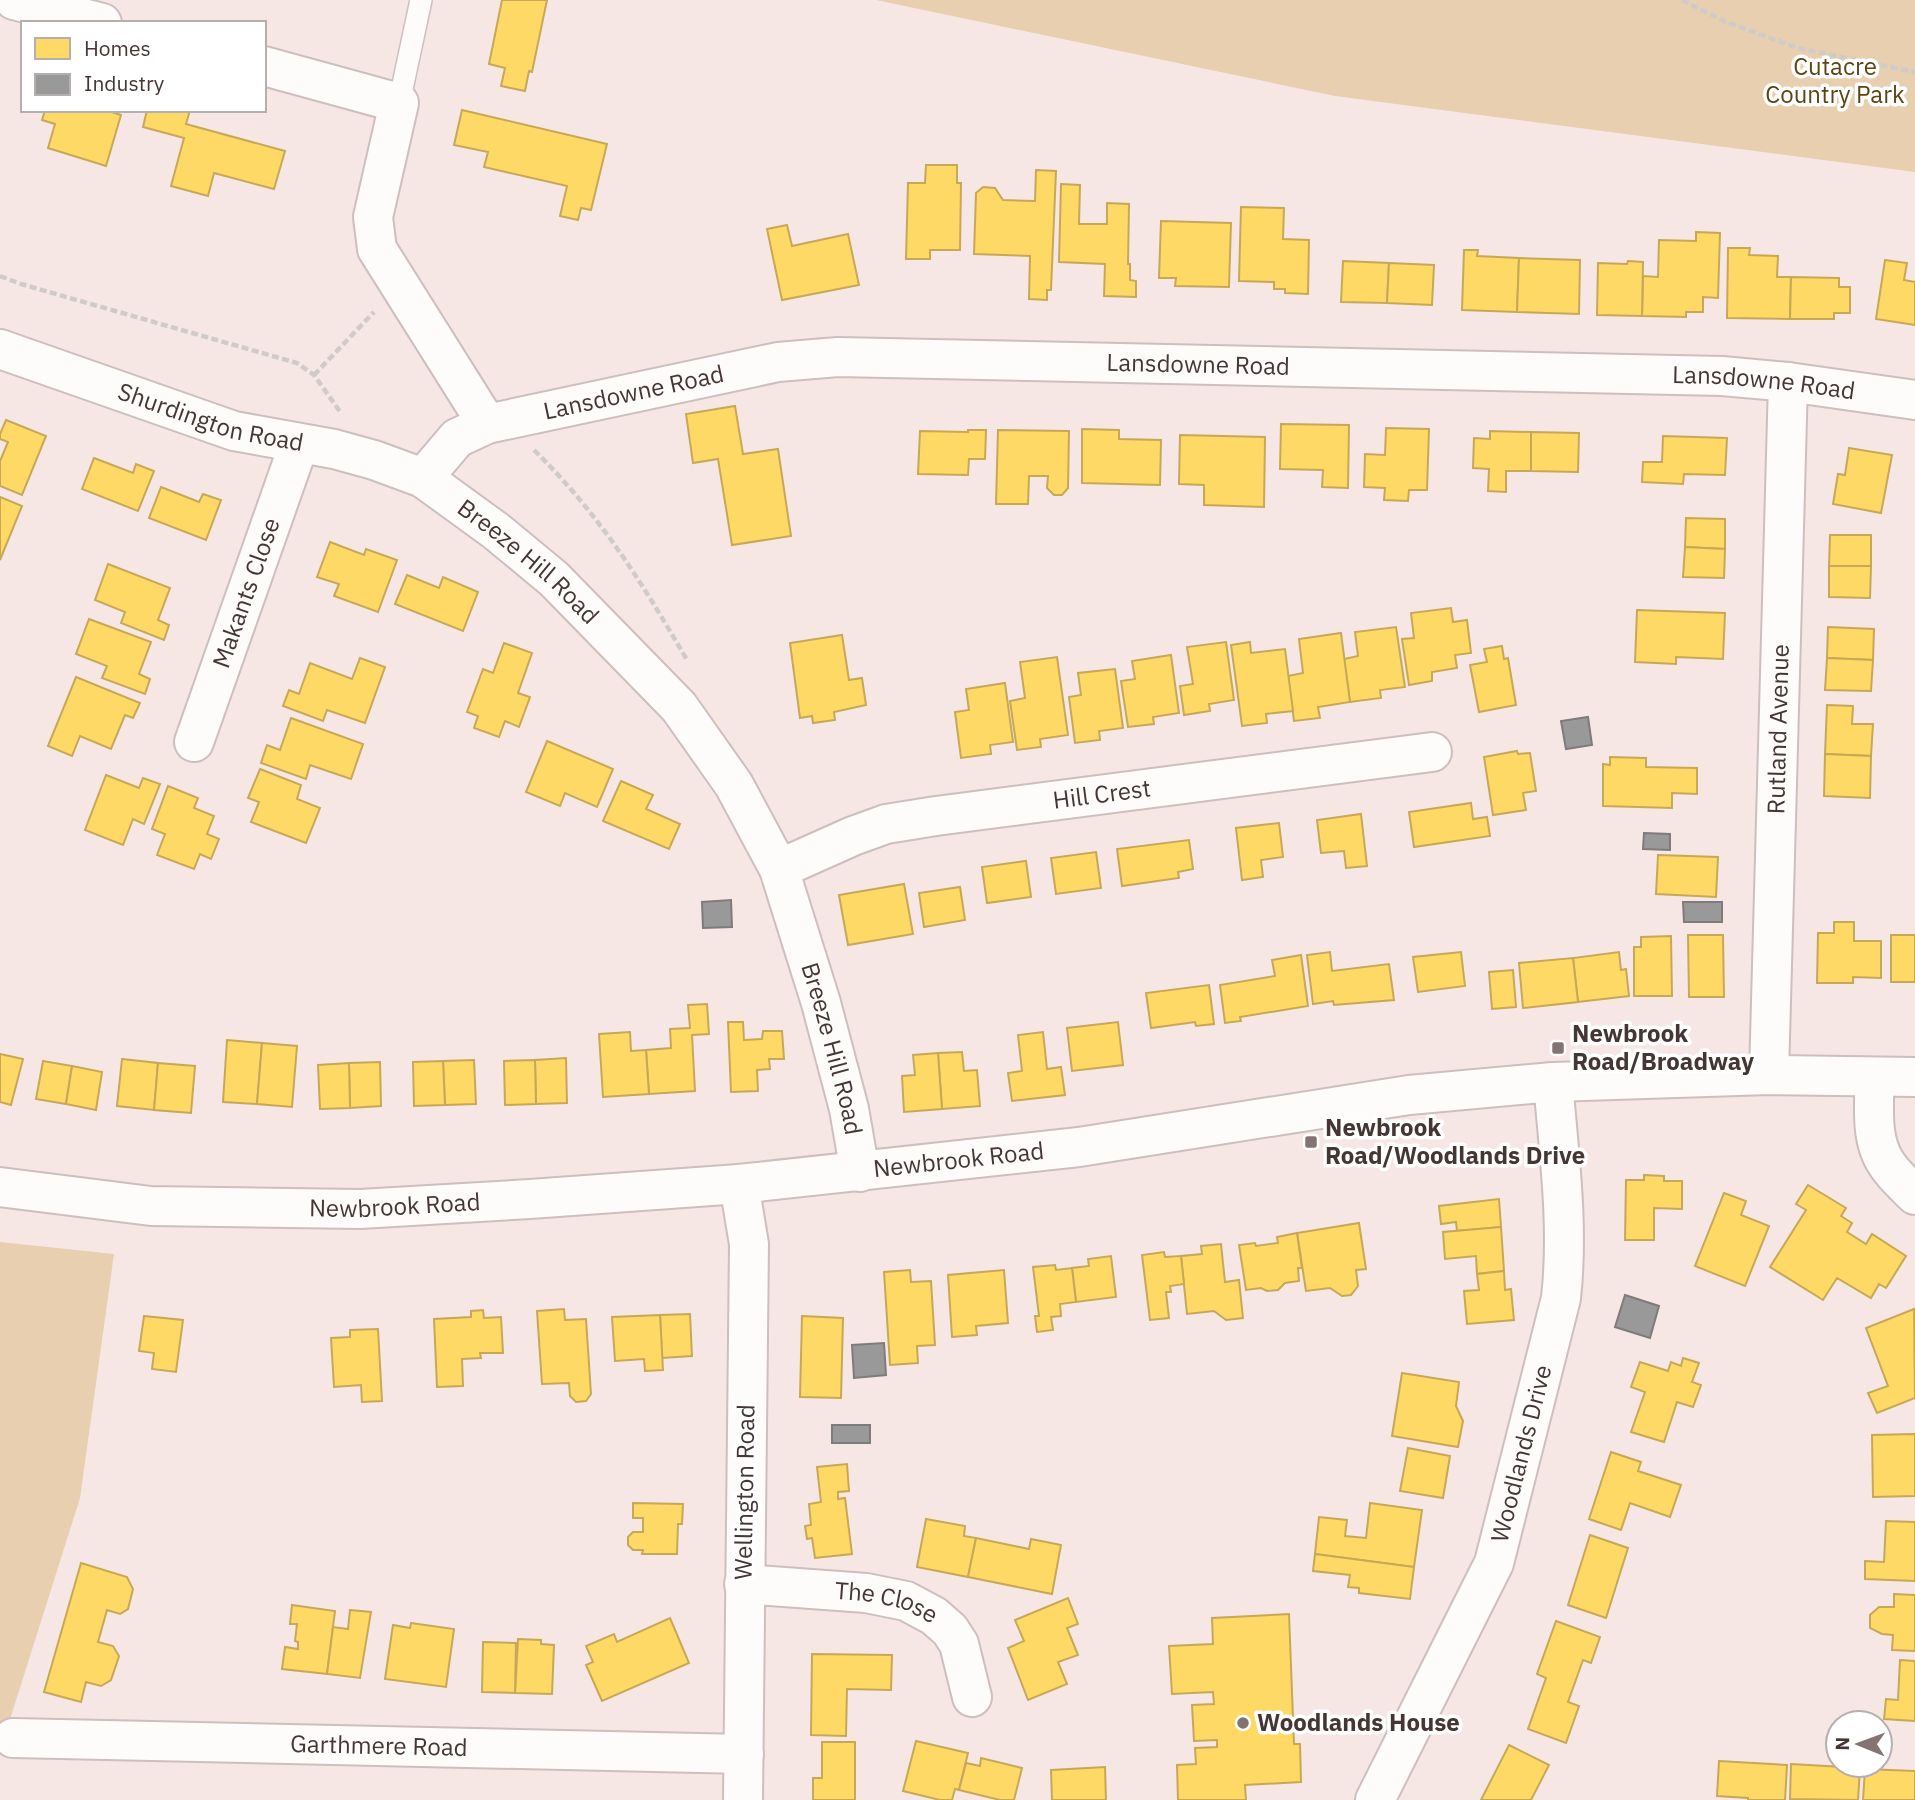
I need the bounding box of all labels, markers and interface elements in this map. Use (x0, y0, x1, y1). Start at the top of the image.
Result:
legend (21, 21, 266, 112)
text: Homes (84, 34, 151, 62)
park label: Cutacre Country Park (1765, 50, 1905, 110)
text: Industry (84, 69, 165, 97)
street label: Lansdowne Road (1106, 346, 1290, 382)
street label: Lansdowne Road (540, 357, 727, 427)
street label: Lansdowne Road (1672, 358, 1857, 406)
street label: Shurdington Road (114, 375, 306, 458)
street label: Breeze Hill Road (451, 491, 606, 631)
street label: Makants Close (204, 513, 287, 672)
street label: Rutland Avenue (1759, 644, 1796, 815)
street label: Hill Crest (1051, 771, 1153, 816)
street label: Breeze Hill Road (794, 958, 870, 1137)
place label: Newbrook Road/Broadway (1572, 1017, 1754, 1077)
marker: Newbrook Road/Broadway (1550, 1040, 1566, 1056)
place label: Newbrook Road/Woodlands Drive (1325, 1111, 1585, 1171)
street label: Newbrook Road (872, 1134, 1046, 1184)
marker: Newbrook Road/Woodlands Drive (1303, 1134, 1319, 1150)
street label: Newbrook Road (309, 1185, 481, 1224)
street label: Woodlands Drive (1483, 1361, 1558, 1545)
street label: Wellington Road (726, 1404, 762, 1580)
street label: The Close (834, 1574, 944, 1630)
place label: Woodlands House (1257, 1706, 1460, 1738)
north arrow (1824, 1709, 1894, 1779)
marker: Woodlands House (1235, 1715, 1251, 1731)
street label: Garthmere Road (290, 1727, 468, 1763)
text: N (1830, 1737, 1854, 1751)

